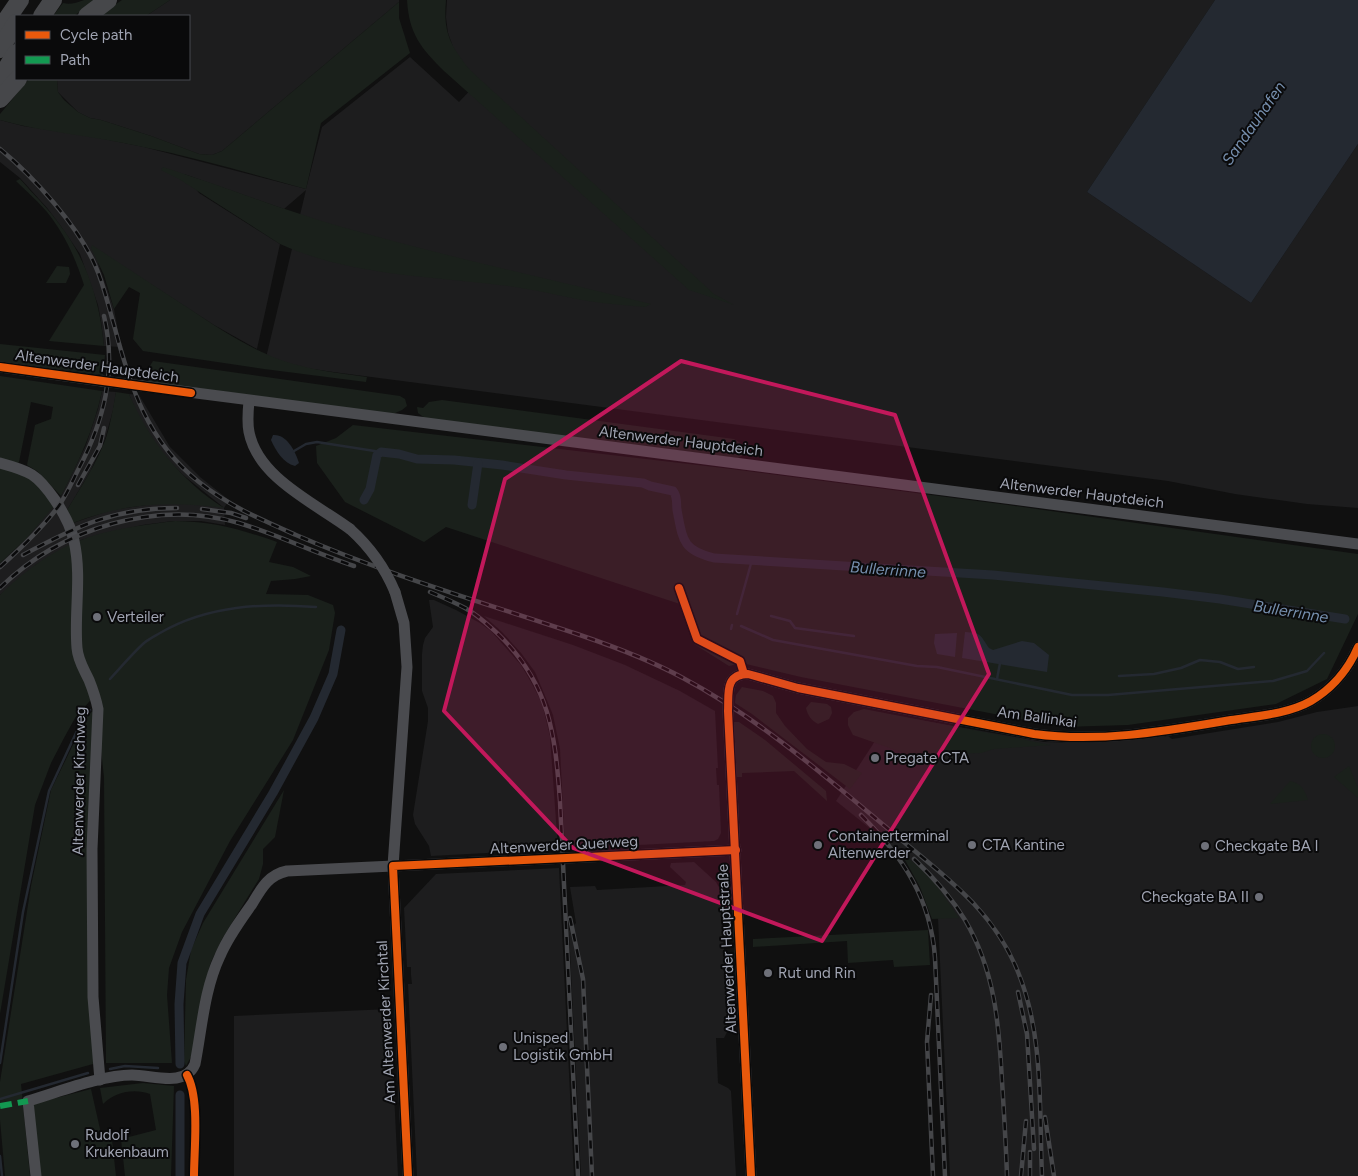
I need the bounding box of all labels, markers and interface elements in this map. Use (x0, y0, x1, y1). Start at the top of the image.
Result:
legend (15, 15, 190, 80)
text: Cycle path (60, 26, 132, 44)
text: Path (60, 51, 90, 69)
water label: Sandauhafen (1218, 78, 1289, 169)
street label: Altenwerder Hauptdeich (14, 346, 180, 386)
street label: Altenwerder Hauptdeich (598, 422, 764, 460)
street label: Altenwerder Hauptdeich (999, 474, 1165, 512)
water label: Bullerrinne (850, 557, 927, 582)
water label: Bullerrinne (1252, 596, 1330, 627)
place label: Verteiler (107, 608, 164, 626)
marker: Verteiler (91, 611, 103, 623)
street label: Am Ballinkai (996, 703, 1078, 731)
street label: Altenwerder Kirchweg (69, 706, 89, 856)
place label: Pregate CTA (885, 749, 969, 767)
marker: Pregate CTA (869, 752, 881, 764)
place label: Containerterminal Altenwerder (828, 827, 949, 862)
street label: Altenwerder Querweg (490, 832, 638, 858)
place label: CTA Kantine (982, 836, 1065, 854)
place label: Checkgate BA I (1215, 837, 1319, 855)
marker: Containerterminal Altenwerder (812, 839, 824, 851)
marker: CTA Kantine (966, 839, 978, 851)
marker: Checkgate BA I (1199, 840, 1211, 852)
street label: Altenwerder Hauptstraße (714, 864, 740, 1034)
place label: Checkgate BA II (1141, 888, 1249, 906)
marker: Checkgate BA II (1253, 891, 1265, 903)
street label: Am Altenwerder Kirchtal (373, 940, 399, 1104)
place label: Rut und Rin (778, 964, 856, 982)
marker: Rut und Rin (762, 967, 774, 979)
place label: Unisped Logistik GmbH (513, 1029, 613, 1064)
marker: Unisped Logistik GmbH (497, 1041, 509, 1053)
place label: Rudolf Krukenbaum (85, 1126, 169, 1161)
marker: Rudolf Krukenbaum (69, 1138, 81, 1150)

